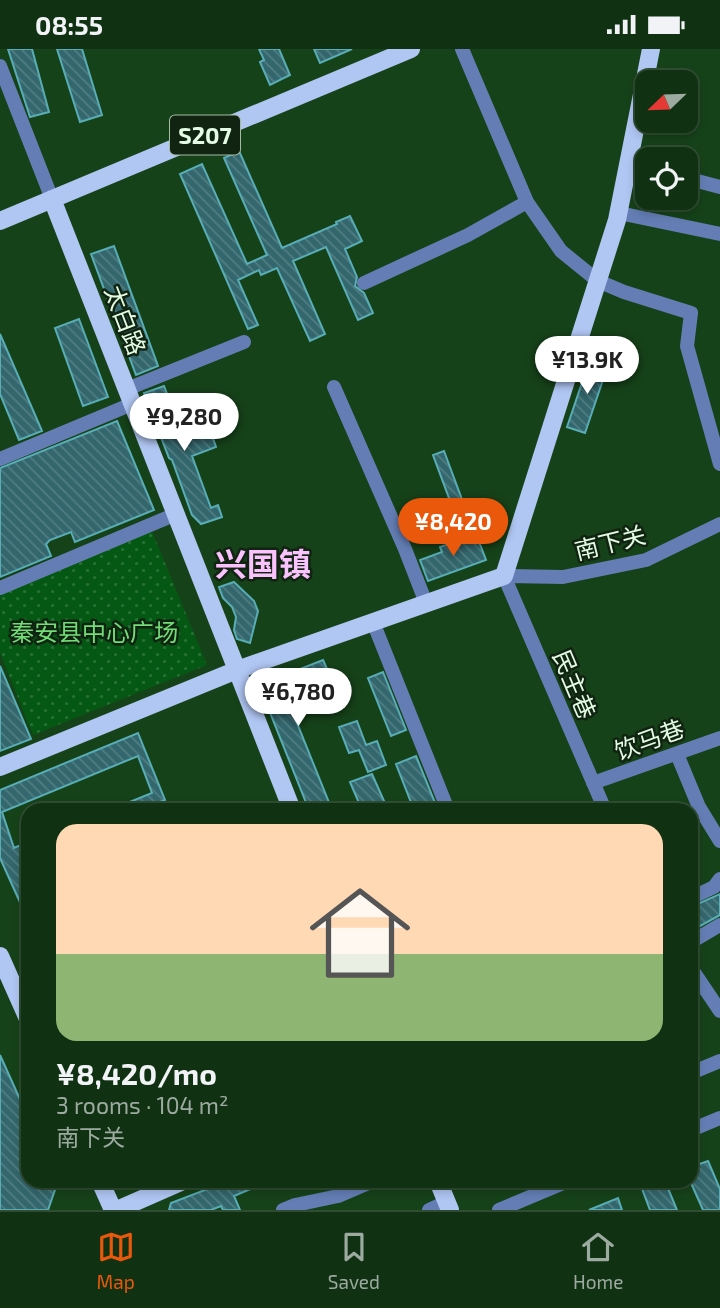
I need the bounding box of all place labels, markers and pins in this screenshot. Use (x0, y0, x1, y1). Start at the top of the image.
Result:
pin: ¥13.9K (530, 337, 644, 396)
pin: ¥9,280 (127, 393, 241, 453)
pin: ¥8,420 (396, 498, 510, 558)
pin: ¥6,780 (241, 669, 355, 728)

